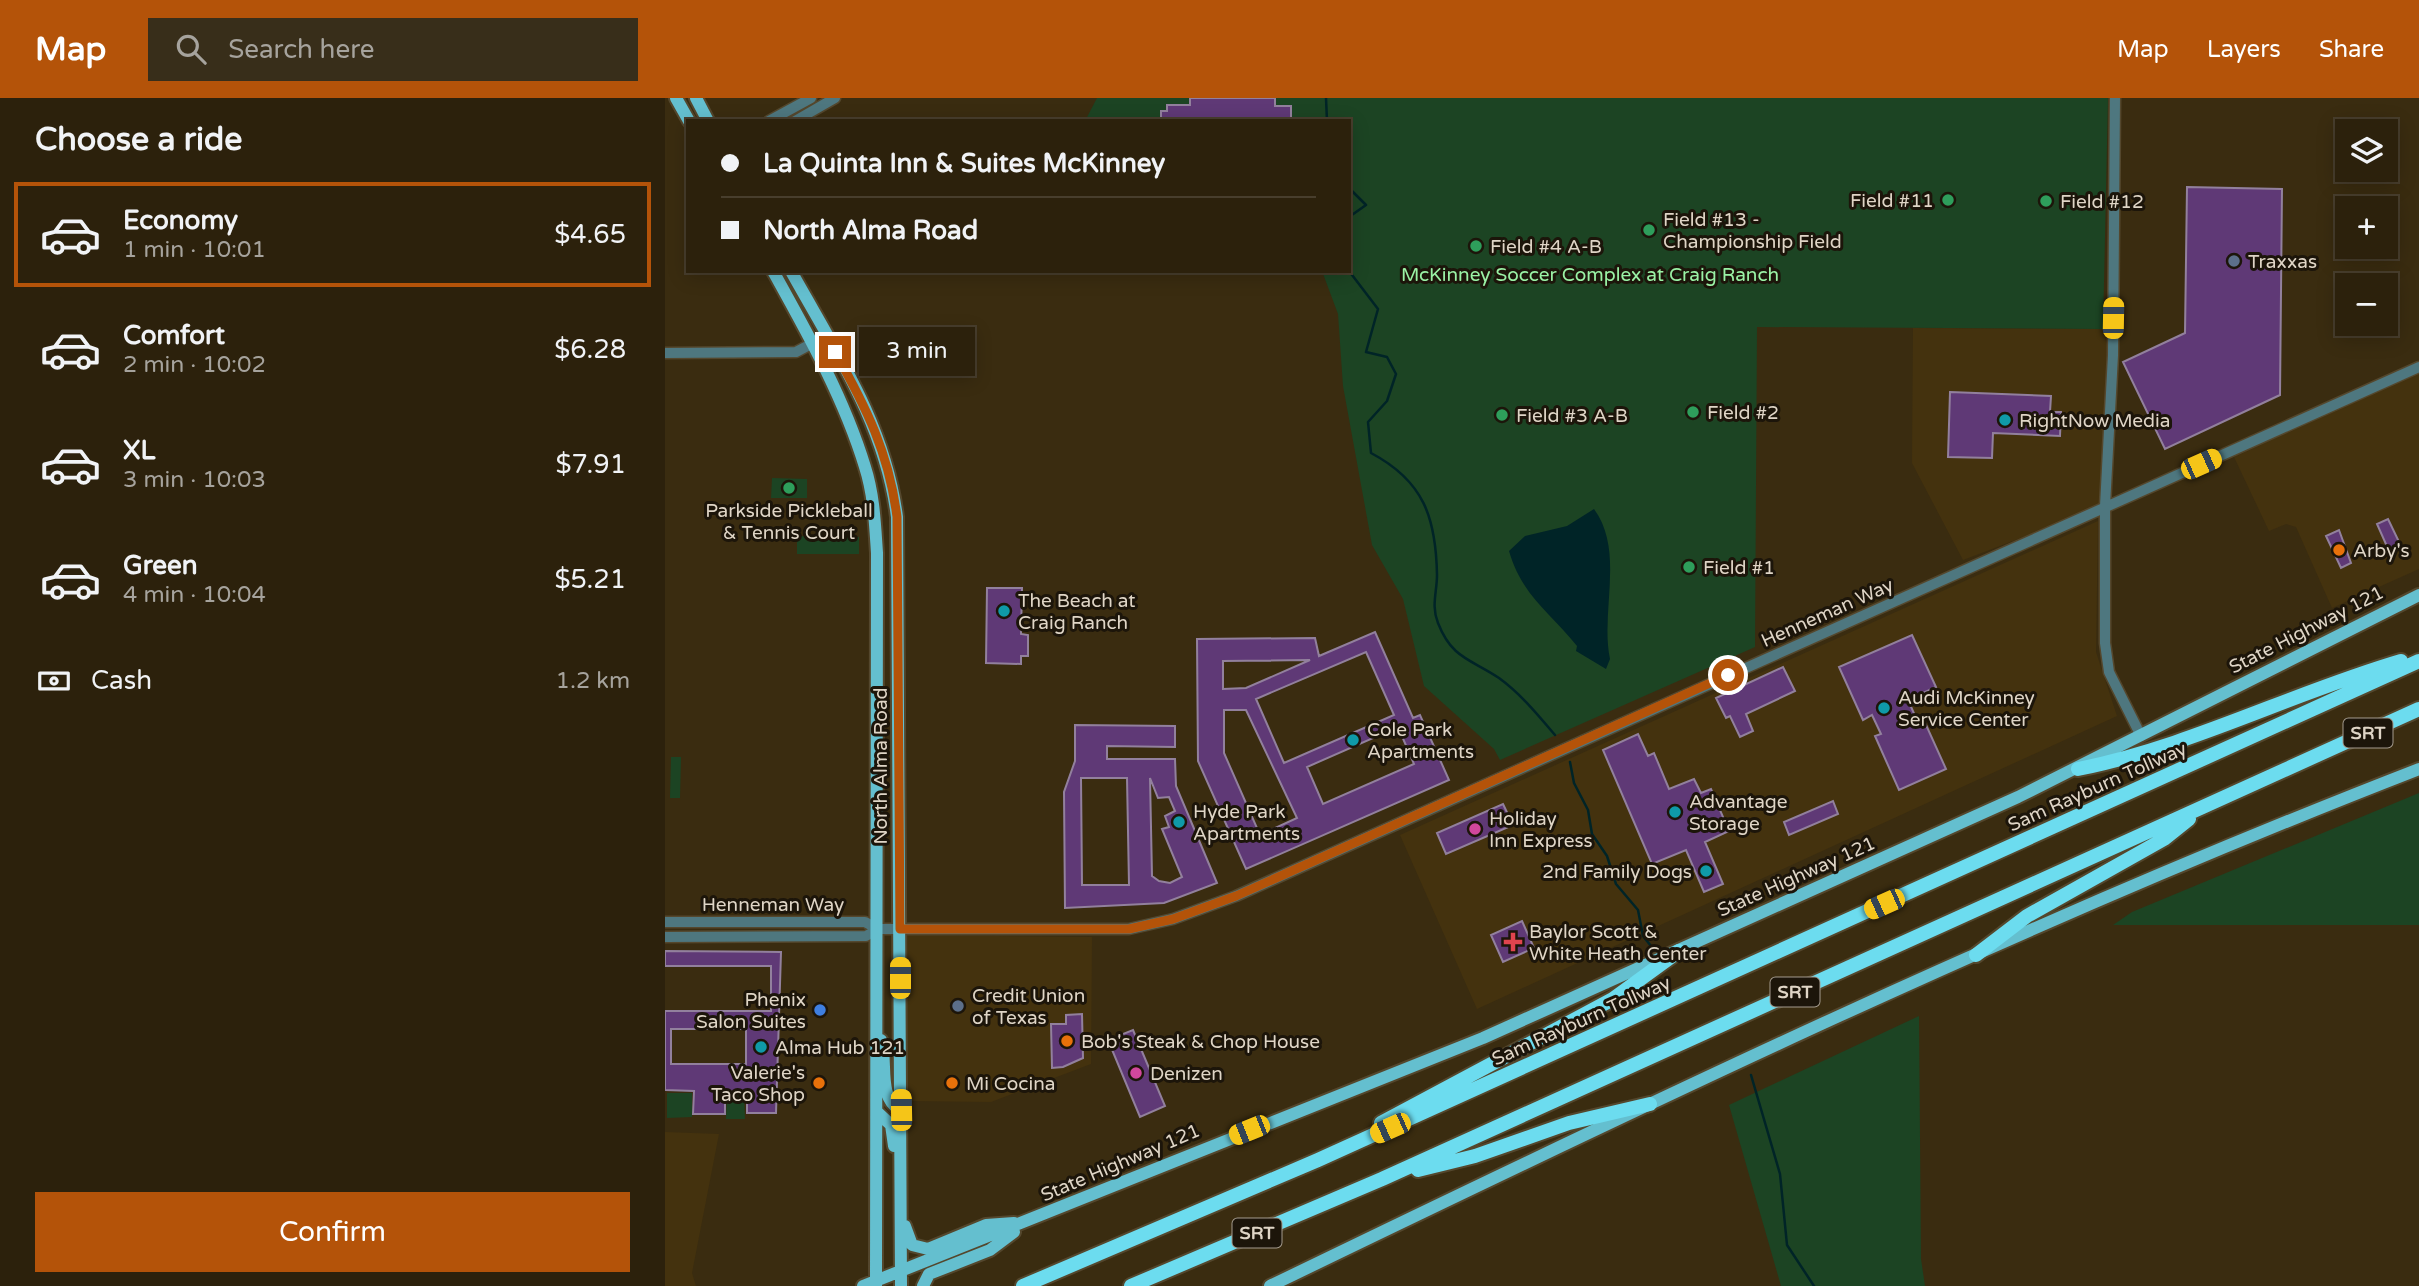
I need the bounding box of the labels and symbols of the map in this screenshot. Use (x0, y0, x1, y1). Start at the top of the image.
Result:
place label: Field #11 (1850, 190, 1934, 212)
place label: Field #12 (2060, 191, 2144, 213)
marker: Field #11 (1940, 192, 1956, 208)
marker: Field #12 (2038, 193, 2054, 209)
place label: Field #13 - Championship Field (1663, 209, 1842, 253)
marker: Field #13 - Championship Field (1641, 222, 1657, 238)
place label: Field #4 A-B (1490, 236, 1602, 258)
marker: Field #4 A-B (1468, 238, 1484, 254)
place label: Traxxas (2248, 251, 2317, 273)
marker: Traxxas (2226, 253, 2242, 269)
park label: McKinney Soccer Complex at Craig Ranch (1401, 264, 1779, 286)
car (2103, 297, 2124, 339)
callout: 3 min (859, 328, 975, 376)
route end (819, 336, 851, 368)
place label: Field #2 (1707, 402, 1779, 424)
marker: Field #2 (1685, 404, 1701, 420)
place label: Field #3 A-B (1516, 405, 1628, 427)
marker: Field #3 A-B (1494, 407, 1510, 423)
place label: RightNow Media (2019, 410, 2171, 432)
marker: RightNow Media (1997, 412, 2013, 428)
car (2178, 446, 2225, 482)
marker: Parkside Pickleball & Tennis Court (781, 480, 797, 496)
place label: Parkside Pickleball & Tennis Court (705, 500, 873, 544)
place label: Arby's (2353, 540, 2410, 562)
marker: Arby's (2331, 542, 2347, 558)
place label: Field #1 (1703, 557, 1775, 579)
marker: Field #1 (1681, 559, 1697, 575)
street label: Henneman Way (1758, 574, 1897, 652)
street label: State Highway 121 (2226, 581, 2387, 678)
place label: The Beach at Craig Ranch (1018, 590, 1136, 634)
marker: The Beach at Craig Ranch (996, 603, 1012, 619)
route start (1712, 659, 1744, 691)
street label: North Alma Road (870, 687, 892, 845)
place label: Audi McKinney Service Center (1898, 687, 2035, 731)
marker: Audi McKinney Service Center (1876, 700, 1892, 716)
road number: SRT (2343, 718, 2393, 748)
place label: Cole Park Apartments (1367, 719, 1474, 763)
marker: Cole Park Apartments (1345, 732, 1361, 748)
street label: Sam Rayburn Tollway (2005, 738, 2190, 836)
place label: Advantage Storage (1689, 791, 1788, 835)
place label: Hyde Park Apartments (1193, 801, 1300, 845)
marker: Advantage Storage (1667, 804, 1683, 820)
place label: Holiday Inn Express (1489, 808, 1593, 852)
marker: Hyde Park Apartments (1171, 814, 1187, 830)
marker: Holiday Inn Express (1467, 821, 1483, 837)
street label: State Highway 121 (1714, 832, 1879, 922)
place label: 2nd Family Dogs (1542, 861, 1692, 883)
marker: 2nd Family Dogs (1698, 863, 1714, 879)
car (1861, 886, 1908, 922)
street label: Henneman Way (702, 894, 844, 916)
place label: Baylor Scott & White Heath Center (1529, 921, 1707, 965)
marker: Baylor Scott & White Heath Center (1503, 932, 1523, 952)
car (890, 957, 911, 999)
street label: Sam Rayburn Tollway (1489, 972, 1674, 1070)
road number: SRT (1771, 978, 1819, 1006)
place label: Credit Union of Texas (972, 985, 1085, 1029)
place label: Phenix Salon Suites (696, 989, 806, 1033)
marker: Credit Union of Texas (950, 998, 966, 1014)
marker: Phenix Salon Suites (812, 1002, 828, 1018)
place label: Bob's Steak & Chop House (1081, 1031, 1320, 1053)
marker: Bob's Steak & Chop House (1059, 1033, 1075, 1049)
place label: Alma Hub 121 (775, 1037, 905, 1059)
marker: Alma Hub 121 (753, 1039, 769, 1055)
place label: Valerie's Taco Shop (711, 1062, 805, 1106)
place label: Denizen (1150, 1063, 1223, 1085)
marker: Denizen (1128, 1065, 1144, 1081)
place label: Mi Cocina (966, 1073, 1055, 1095)
marker: Valerie's Taco Shop (811, 1075, 827, 1091)
marker: Mi Cocina (944, 1075, 960, 1091)
car (891, 1089, 912, 1131)
car (1367, 1110, 1414, 1146)
car (1226, 1112, 1273, 1148)
street label: State Highway 121 (1038, 1119, 1203, 1206)
road number: SRT (1233, 1218, 1281, 1248)

